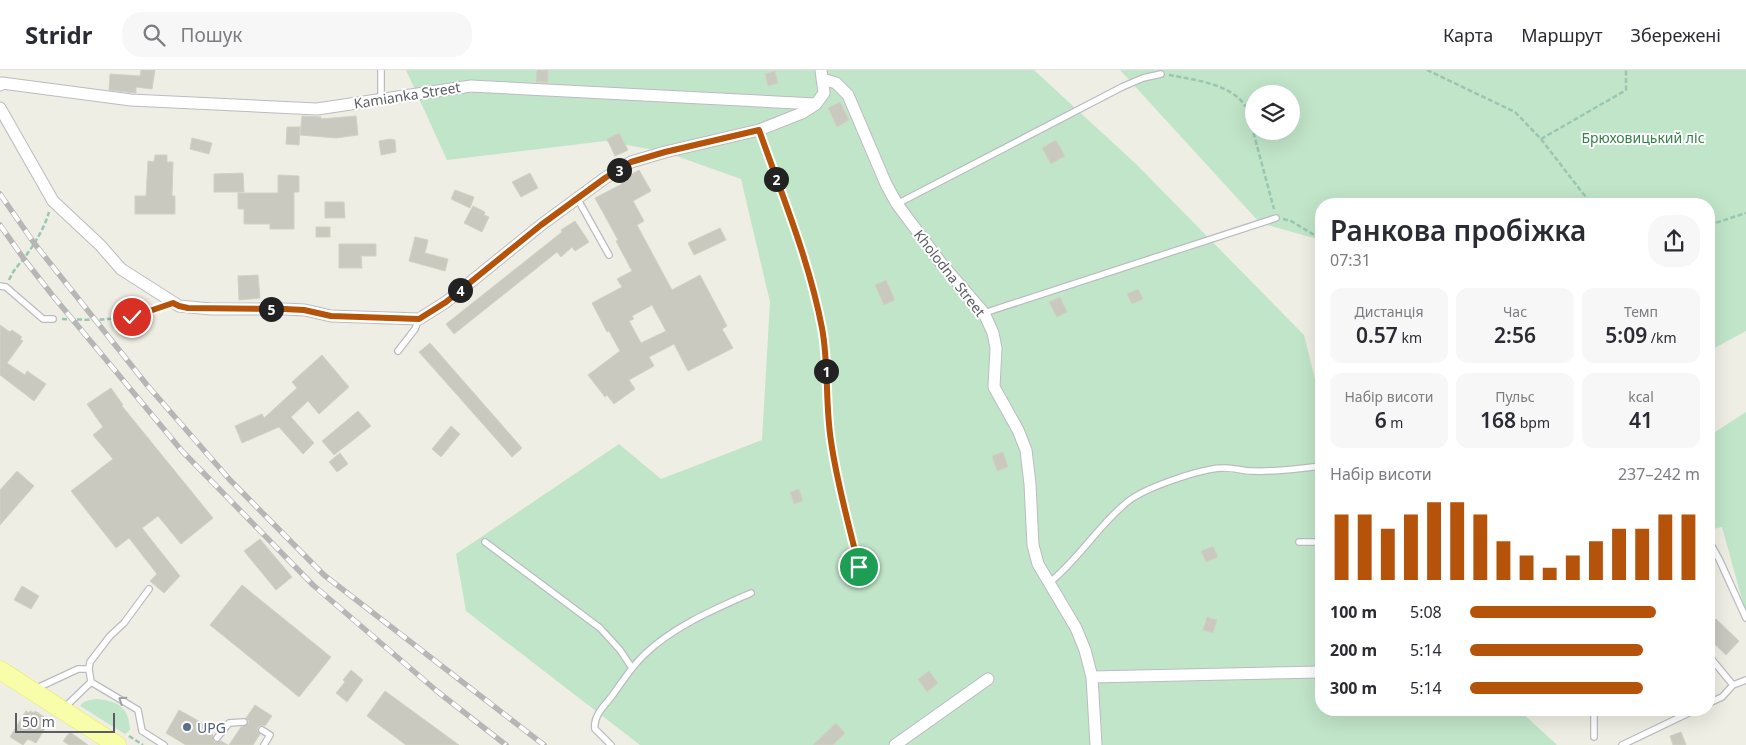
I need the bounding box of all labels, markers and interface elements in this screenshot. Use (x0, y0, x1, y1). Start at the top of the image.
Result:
search box (122, 12, 472, 57)
text: Stridr (25, 18, 92, 51)
icon: search (140, 21, 168, 49)
text: Пошук (180, 22, 242, 48)
text: Карта (1443, 23, 1493, 47)
text: Маршрут (1521, 23, 1603, 47)
text: Збережені (1631, 23, 1721, 47)
street label: Kamianka Street (352, 77, 462, 113)
map controls (1245, 85, 1300, 140)
button: layers (1245, 85, 1300, 140)
park label: Брюховицький ліс (1581, 128, 1705, 147)
pin: 3 (606, 158, 632, 182)
text: 3 (615, 161, 624, 180)
pin: 2 (764, 166, 788, 192)
text: 2 (772, 170, 781, 189)
text: Ранкова пробіжка (1330, 211, 1586, 249)
button: share (1648, 215, 1700, 267)
street label: Kholodna Street (910, 225, 990, 321)
text: 07:31 (1330, 249, 1371, 271)
pin: 4 (448, 278, 472, 302)
text: 4 (456, 281, 465, 300)
pin (111, 296, 153, 338)
pin: 5 (258, 296, 284, 322)
text: 5 (267, 300, 276, 319)
text: Дистанція (1355, 302, 1423, 321)
text: Час (1503, 302, 1527, 321)
text: Темп (1624, 302, 1658, 321)
icon: check (118, 303, 146, 331)
text: 0.57 (1356, 321, 1398, 349)
text: 2:56 (1494, 321, 1536, 349)
text: 5:09 (1605, 321, 1647, 349)
text: km (1398, 328, 1422, 347)
text: /km (1647, 328, 1677, 347)
pin: 1 (814, 358, 838, 384)
text: 1 (822, 362, 831, 381)
text: Набір висоти (1344, 387, 1434, 406)
text: Пульс (1495, 387, 1535, 406)
text: kcal (1628, 387, 1654, 406)
text: 6 (1375, 406, 1387, 434)
text: 168 (1480, 406, 1516, 434)
text: 41 (1629, 406, 1653, 434)
text: m (1387, 413, 1403, 432)
text: bpm (1516, 413, 1550, 432)
text: Набір висоти (1330, 463, 1432, 485)
text: 237–242 m (1618, 463, 1700, 485)
pin (838, 546, 880, 588)
icon: arrive (845, 553, 873, 581)
text: 100 m (1330, 601, 1377, 623)
text: 5:08 (1410, 601, 1442, 623)
text: 200 m (1330, 639, 1377, 661)
text: 5:14 (1410, 639, 1442, 661)
text: 300 m (1330, 677, 1377, 699)
text: 5:14 (1410, 677, 1442, 699)
one-way arrow (118, 697, 128, 706)
scale bar (15, 710, 115, 733)
text: 50 m (22, 712, 55, 731)
place label: UPG (197, 718, 226, 737)
marker: UPG (181, 721, 193, 733)

